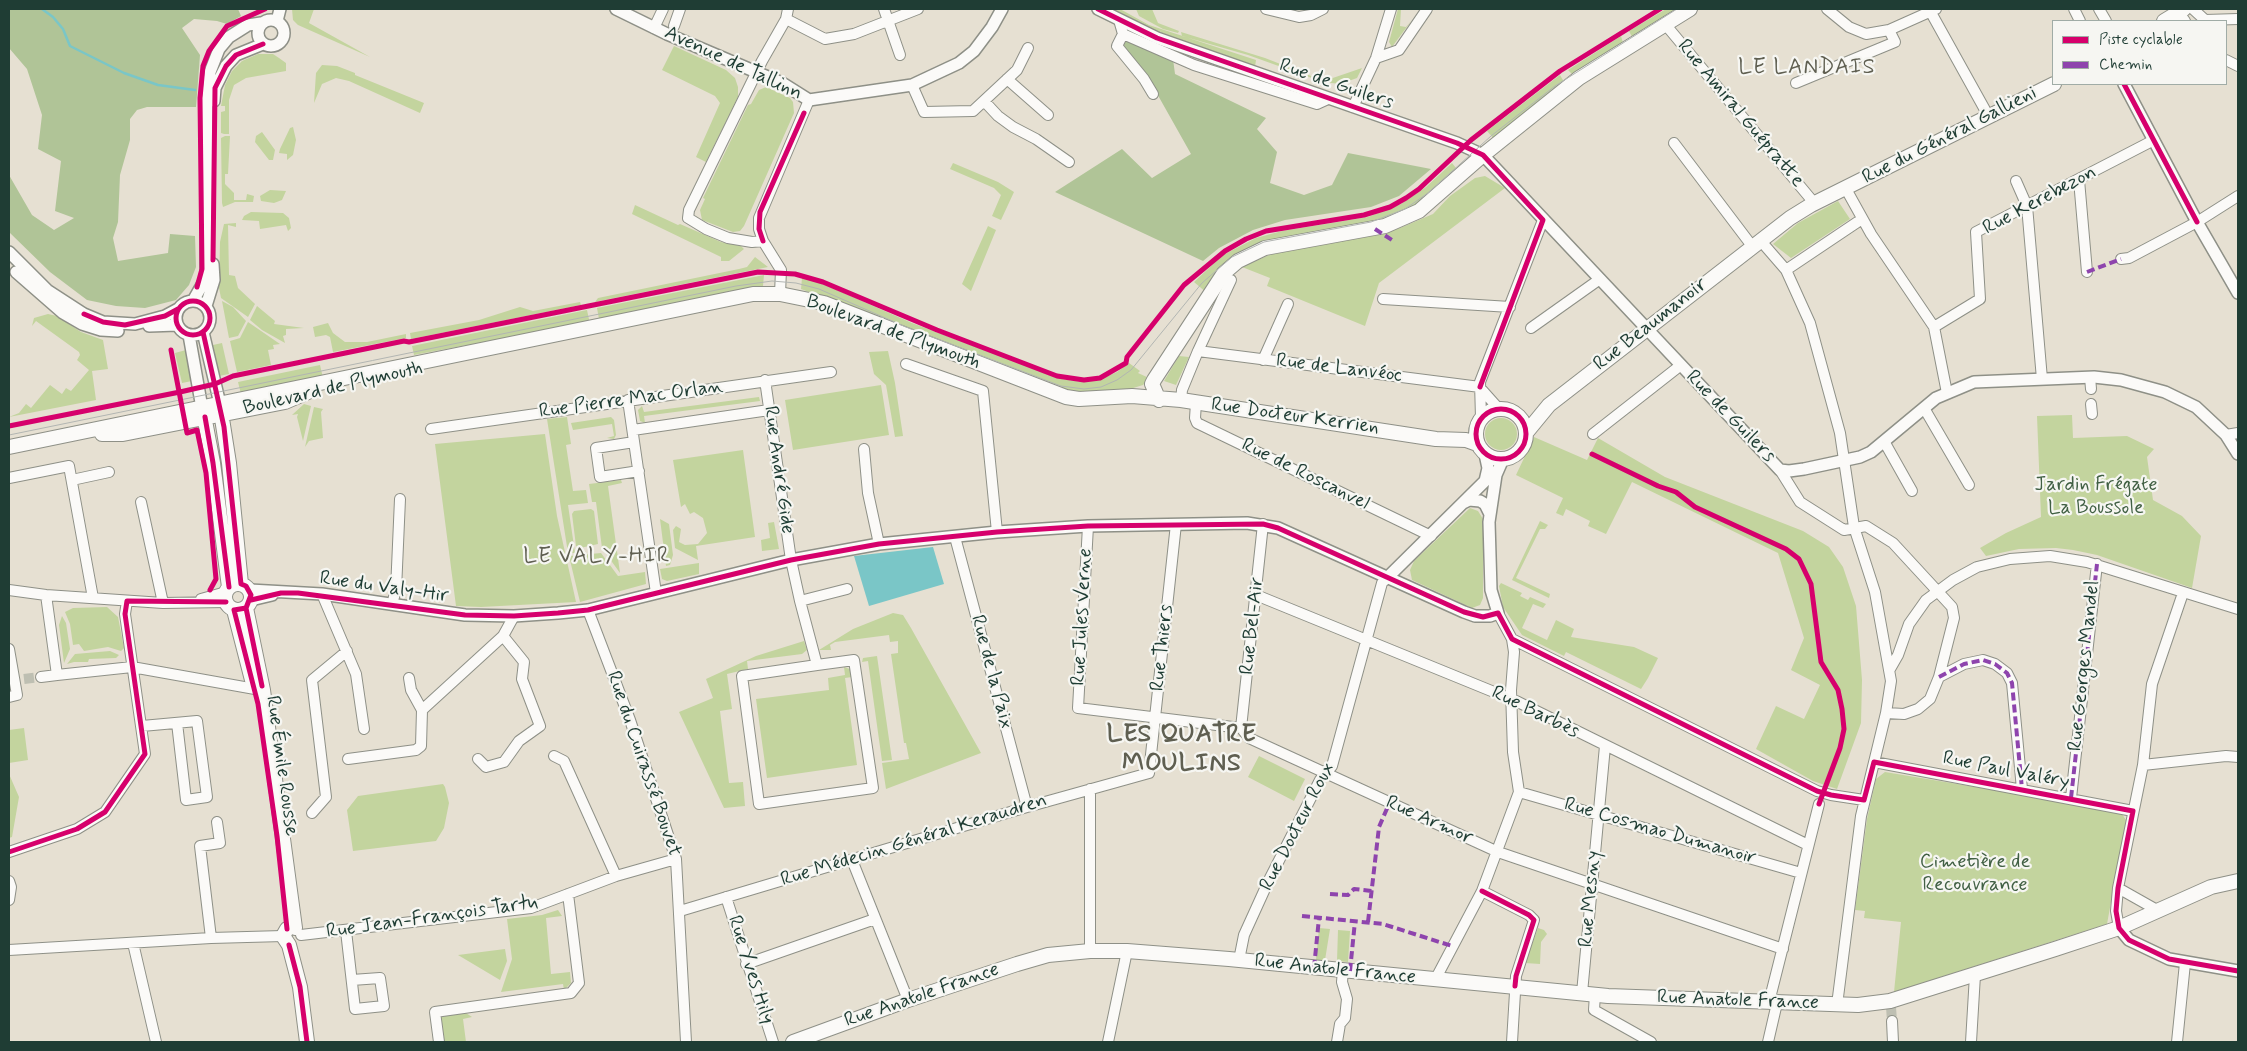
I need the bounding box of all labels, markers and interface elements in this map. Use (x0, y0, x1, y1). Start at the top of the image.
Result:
legend (2052, 20, 2227, 85)
street label: Avenue de Tallinn (660, 22, 806, 106)
text: Piste cyclable (2099, 30, 2183, 50)
street label: Rue Amiral Guépratte (1671, 35, 1809, 193)
street label: Rue de Guilers (1276, 54, 1396, 116)
district label: LE LANDAIS (1739, 55, 1875, 81)
text: Chemin (2099, 55, 2152, 75)
street label: Rue du Général Gallieni (1859, 82, 2041, 190)
street label: Rue Kerebezon (1979, 161, 2101, 241)
street label: Rue Beaumanoir (1589, 273, 1713, 377)
street label: Boulevard de Plymouth (803, 290, 983, 376)
street label: Rue de Lanvéoc (1275, 349, 1403, 389)
street label: Boulevard de Plymouth (241, 357, 425, 421)
street label: Rue de Guilers (1680, 366, 1780, 468)
street label: Rue Pierre Mac Orlan (537, 375, 725, 425)
street label: Rue Docteur Kerrien (1210, 393, 1380, 441)
street label: Rue André Gide (757, 405, 799, 535)
street label: Rue de Roscanvel (1237, 434, 1373, 516)
park label: Jardin Frégate La Boussole (2035, 474, 2157, 521)
district label: LE VALY-HIR (524, 544, 670, 570)
street label: Rue Jules Verne (1067, 548, 1099, 686)
street label: Rue du Valy-Hir (318, 567, 450, 609)
street label: Rue Bel-Air (1236, 576, 1270, 676)
street label: Rue Georges Mandel (2064, 579, 2106, 753)
street label: Rue Thiers (1147, 603, 1179, 693)
street label: Rue de la Paix (964, 613, 1018, 731)
street label: Rue du Cuirassé Bouvet (600, 668, 686, 860)
street label: Rue Barbès (1487, 681, 1583, 745)
street label: Rue Émile Rousse (259, 694, 303, 838)
district label: LES QUATRE MOULINS (1103, 721, 1261, 780)
street label: Rue Paul Valéry (1941, 747, 2071, 795)
street label: Rue Docteur Roux (1255, 759, 1341, 895)
street label: Rue Médecin Général Keraudren (778, 789, 1050, 893)
street label: Rue Armor (1382, 791, 1476, 851)
street label: Rue Cosmao Dumanoir (1561, 793, 1759, 871)
street label: Rue Mesny (1575, 850, 1607, 948)
park label: Cimetière de Recouvrance (1920, 851, 2030, 898)
street label: Rue Jean-François Tartu (325, 891, 539, 945)
street label: Rue Yves Hily (721, 913, 779, 1027)
street label: Rue Anatole France (1253, 950, 1417, 990)
street label: Rue Anatole France (841, 958, 1003, 1034)
street label: Rue Anatole France (1657, 986, 1819, 1016)

